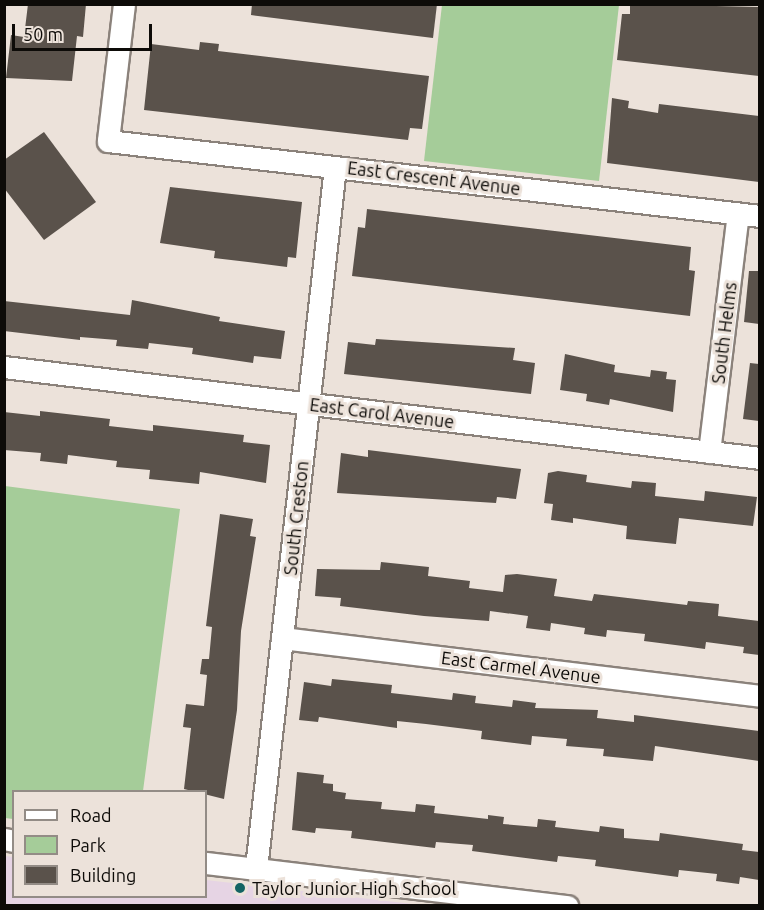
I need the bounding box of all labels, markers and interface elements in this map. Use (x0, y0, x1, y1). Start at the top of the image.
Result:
scale bar (15, 12, 154, 50)
text: 50 m (23, 24, 63, 44)
street label: East Crescent Avenue (346, 157, 522, 199)
street label: South Helms (707, 281, 741, 385)
street label: East Carol Avenue (308, 393, 456, 433)
street label: South Creston (279, 460, 313, 576)
street label: East Carmel Avenue (440, 647, 602, 687)
legend (12, 790, 207, 898)
text: Road (70, 805, 112, 825)
text: Park (70, 835, 106, 855)
text: Building (70, 865, 136, 885)
place label: Taylor Junior High School (252, 877, 456, 899)
marker: Taylor Junior High School (233, 881, 247, 895)

